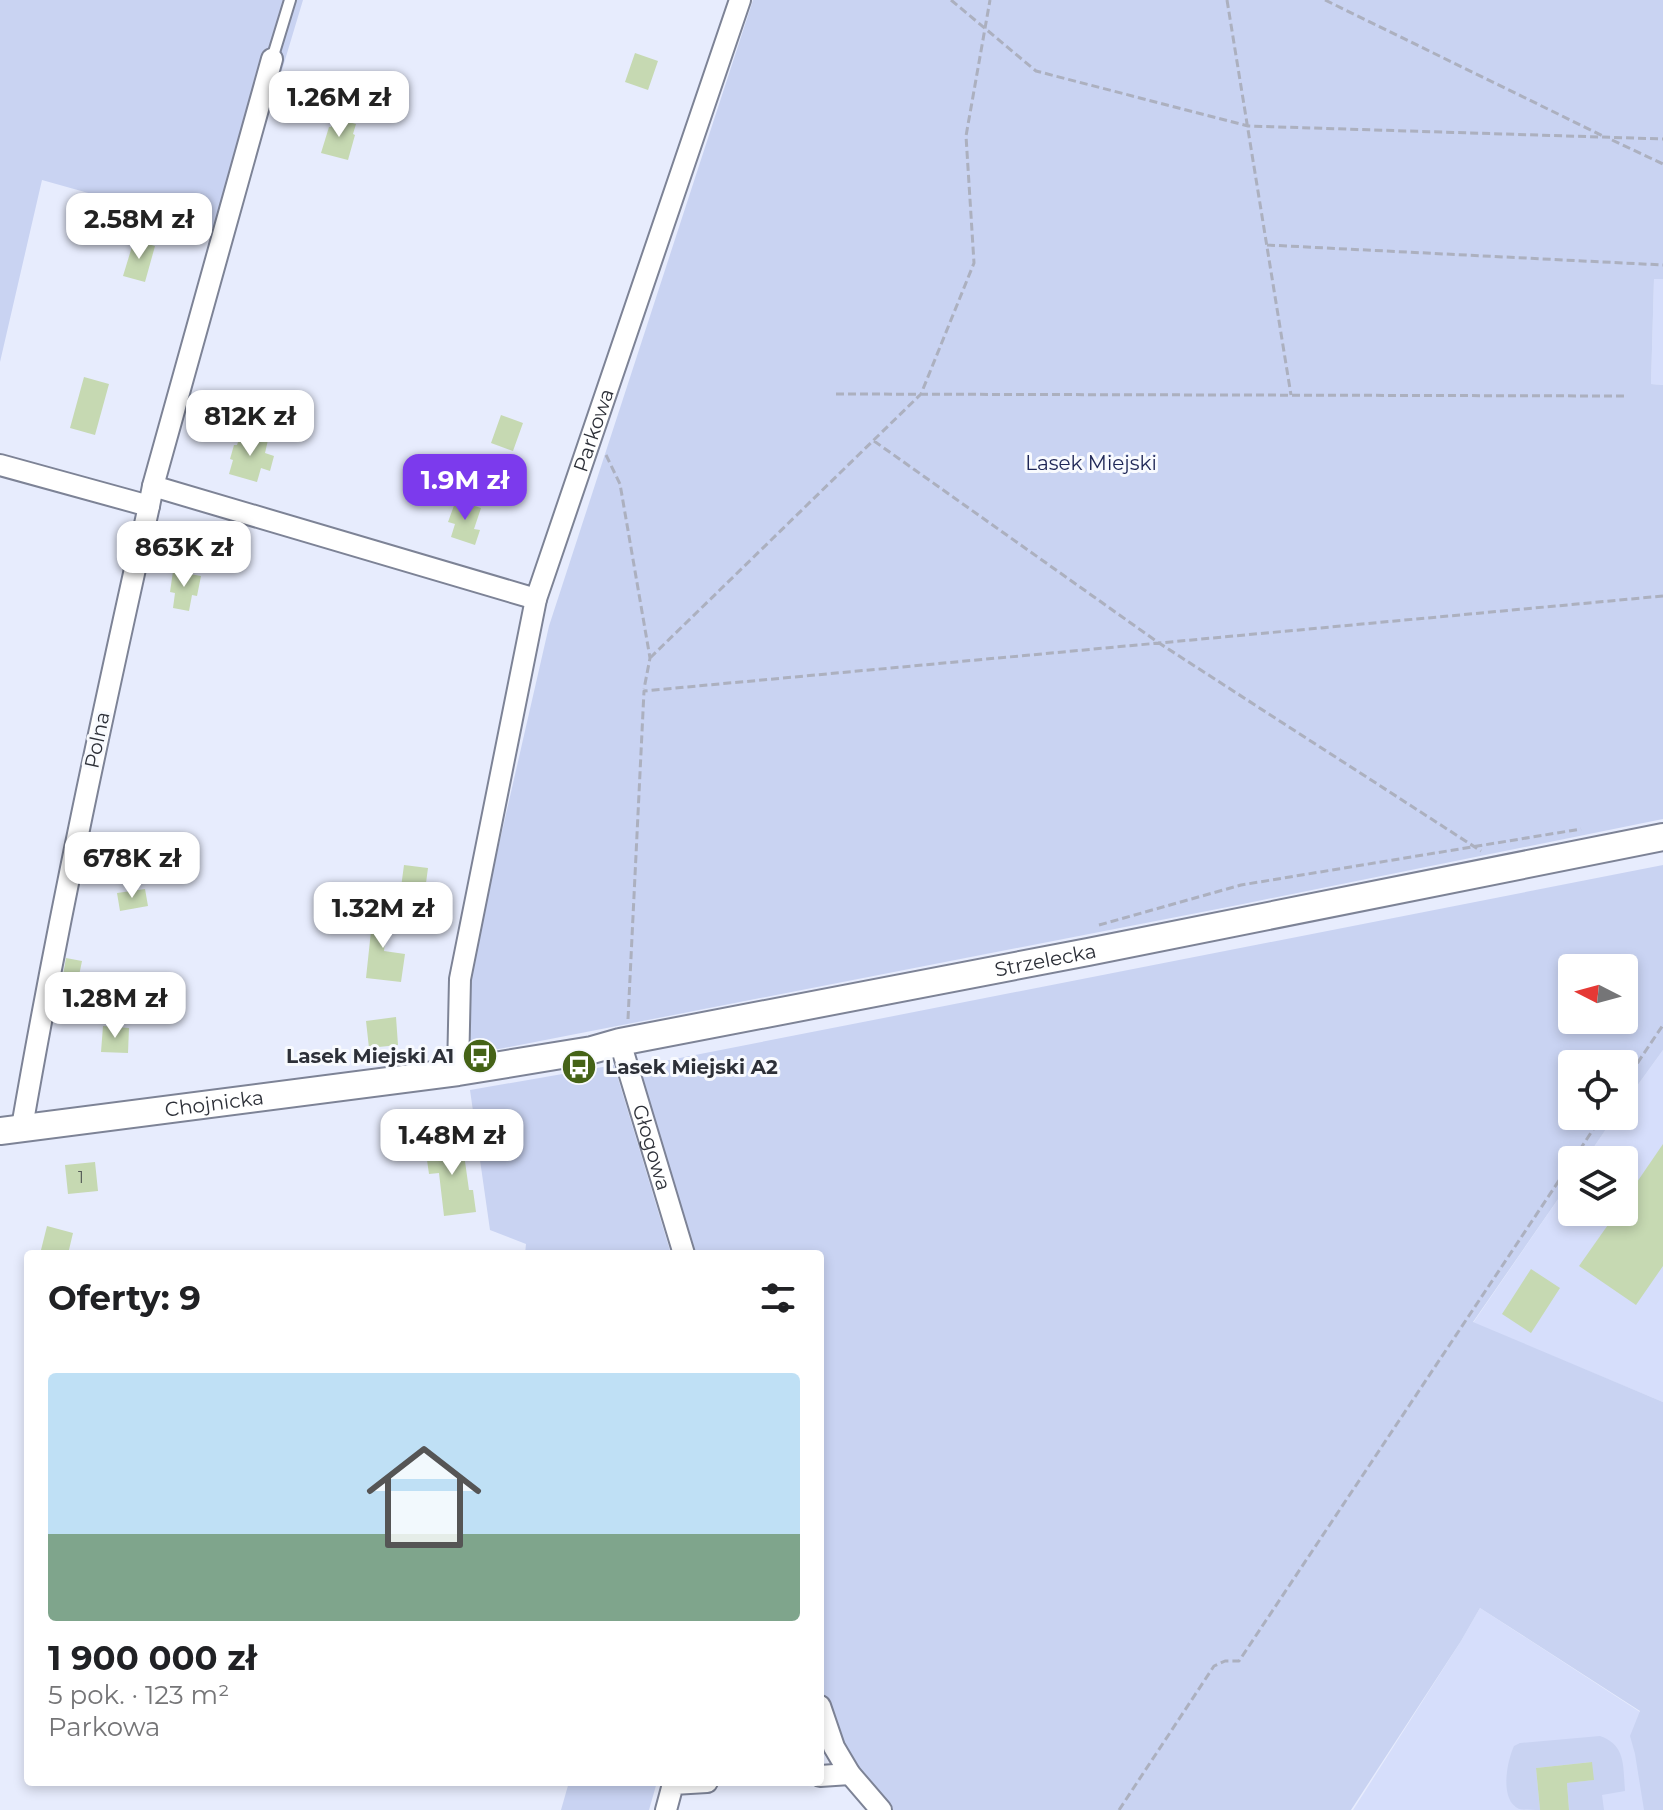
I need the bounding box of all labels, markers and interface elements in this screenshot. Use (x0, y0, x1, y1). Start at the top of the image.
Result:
pin: 1.26M zł (256, 71, 422, 139)
text: 1.26M zł (287, 81, 391, 113)
pin: 2.58M zł (56, 193, 222, 261)
text: 2.58M zł (84, 203, 194, 235)
street label: Parkowa (568, 385, 619, 475)
pin: 812K zł (176, 390, 324, 458)
text: 812K zł (204, 400, 296, 432)
park label: Lasek Miejski (1025, 451, 1157, 475)
pin: 1.9M zł (391, 454, 539, 522)
text: 1.9M zł (421, 464, 509, 496)
pin: 863K zł (110, 521, 258, 589)
text: 863K zł (135, 531, 233, 563)
street label: Polna (79, 709, 115, 771)
pin: 678K zł (58, 832, 206, 900)
text: 678K zł (83, 842, 181, 874)
pin: 1.32M zł (300, 882, 466, 950)
text: 1.32M zł (332, 892, 434, 924)
street label: Strzelecka (993, 939, 1098, 982)
north arrow (1558, 954, 1638, 1034)
map controls (1558, 954, 1638, 1226)
pin: 1.28M zł (32, 972, 198, 1040)
text: 1.28M zł (63, 982, 167, 1014)
bus stop icon: Lasek Miejski A1 (461, 1037, 499, 1075)
place label: Lasek Miejski A1 (286, 1044, 454, 1068)
bus stop icon: Lasek Miejski A2 (560, 1048, 598, 1086)
button: locate (1558, 1050, 1638, 1130)
place label: Lasek Miejski A2 (605, 1055, 778, 1079)
street label: Chojnicka (163, 1085, 265, 1122)
street label: Głogowa (628, 1101, 676, 1193)
pin: 1.48M zł (369, 1109, 535, 1177)
text: 1.48M zł (398, 1119, 506, 1151)
button: layers (1558, 1146, 1638, 1226)
house number: 1 (78, 1168, 84, 1187)
icon: filters (756, 1276, 800, 1320)
text: Oferty: 9 (48, 1277, 201, 1319)
icon: home (352, 1425, 496, 1569)
text: 1 900 000 zł (48, 1637, 257, 1679)
text: 5 pok. · 123 m² (48, 1679, 229, 1711)
text: Parkowa (48, 1711, 160, 1743)

